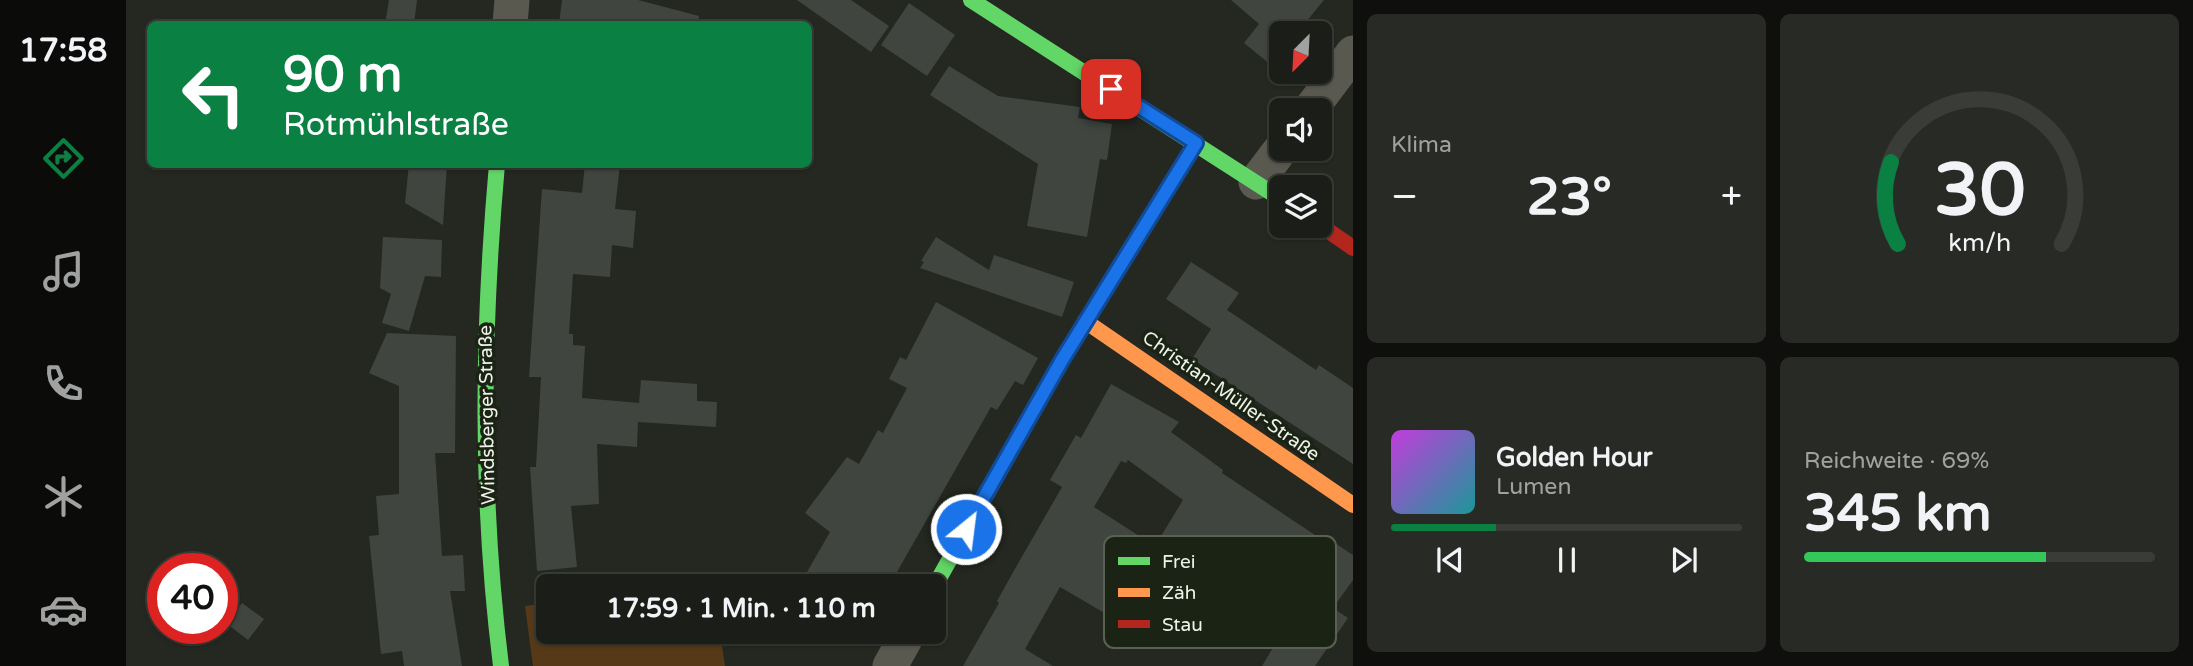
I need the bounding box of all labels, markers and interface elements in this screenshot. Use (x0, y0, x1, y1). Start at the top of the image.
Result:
north arrow (1269, 21, 1332, 84)
map controls (1269, 21, 1332, 238)
text: 17:58 (19, 32, 107, 70)
text: 90 m (283, 46, 402, 105)
icon: left (168, 49, 259, 140)
pin (1081, 59, 1141, 119)
icon: arrive (1092, 70, 1130, 108)
button: sound (1269, 98, 1332, 161)
text: Rotmühlstraße (283, 106, 509, 144)
text: Klima (1391, 131, 1452, 159)
icon: directions (39, 134, 88, 183)
text: 30 (1934, 148, 2025, 236)
text: 23° (1527, 166, 1612, 229)
text: − (1391, 174, 1418, 220)
text: + (1721, 174, 1742, 220)
button: layers (1269, 175, 1332, 238)
text: km/h (1948, 228, 2011, 258)
icon: music (39, 247, 88, 296)
street label: Windsberger Straße (474, 325, 500, 505)
street label: Christian-Müller-Straße (1138, 326, 1324, 466)
icon: phone (39, 359, 88, 408)
text: Golden Hour (1496, 442, 1653, 473)
text: Reichweite · 69% (1804, 447, 1989, 475)
icon: climate (39, 472, 88, 521)
text: Lumen (1496, 473, 1571, 501)
text: 345 km (1804, 482, 1992, 545)
position arrow (929, 492, 1003, 566)
legend (1104, 536, 1336, 648)
icon: previous (1431, 541, 1469, 579)
icon: pause (1548, 541, 1586, 579)
icon: next (1665, 541, 1703, 579)
text: Frei (1162, 551, 1196, 573)
speed limit sign: 40 (147, 553, 238, 644)
text: Zäh (1162, 582, 1196, 604)
icon: car (39, 585, 88, 634)
text: 17:59 · 1 Min. · 110 m (606, 593, 876, 624)
text: Stau (1162, 614, 1203, 636)

